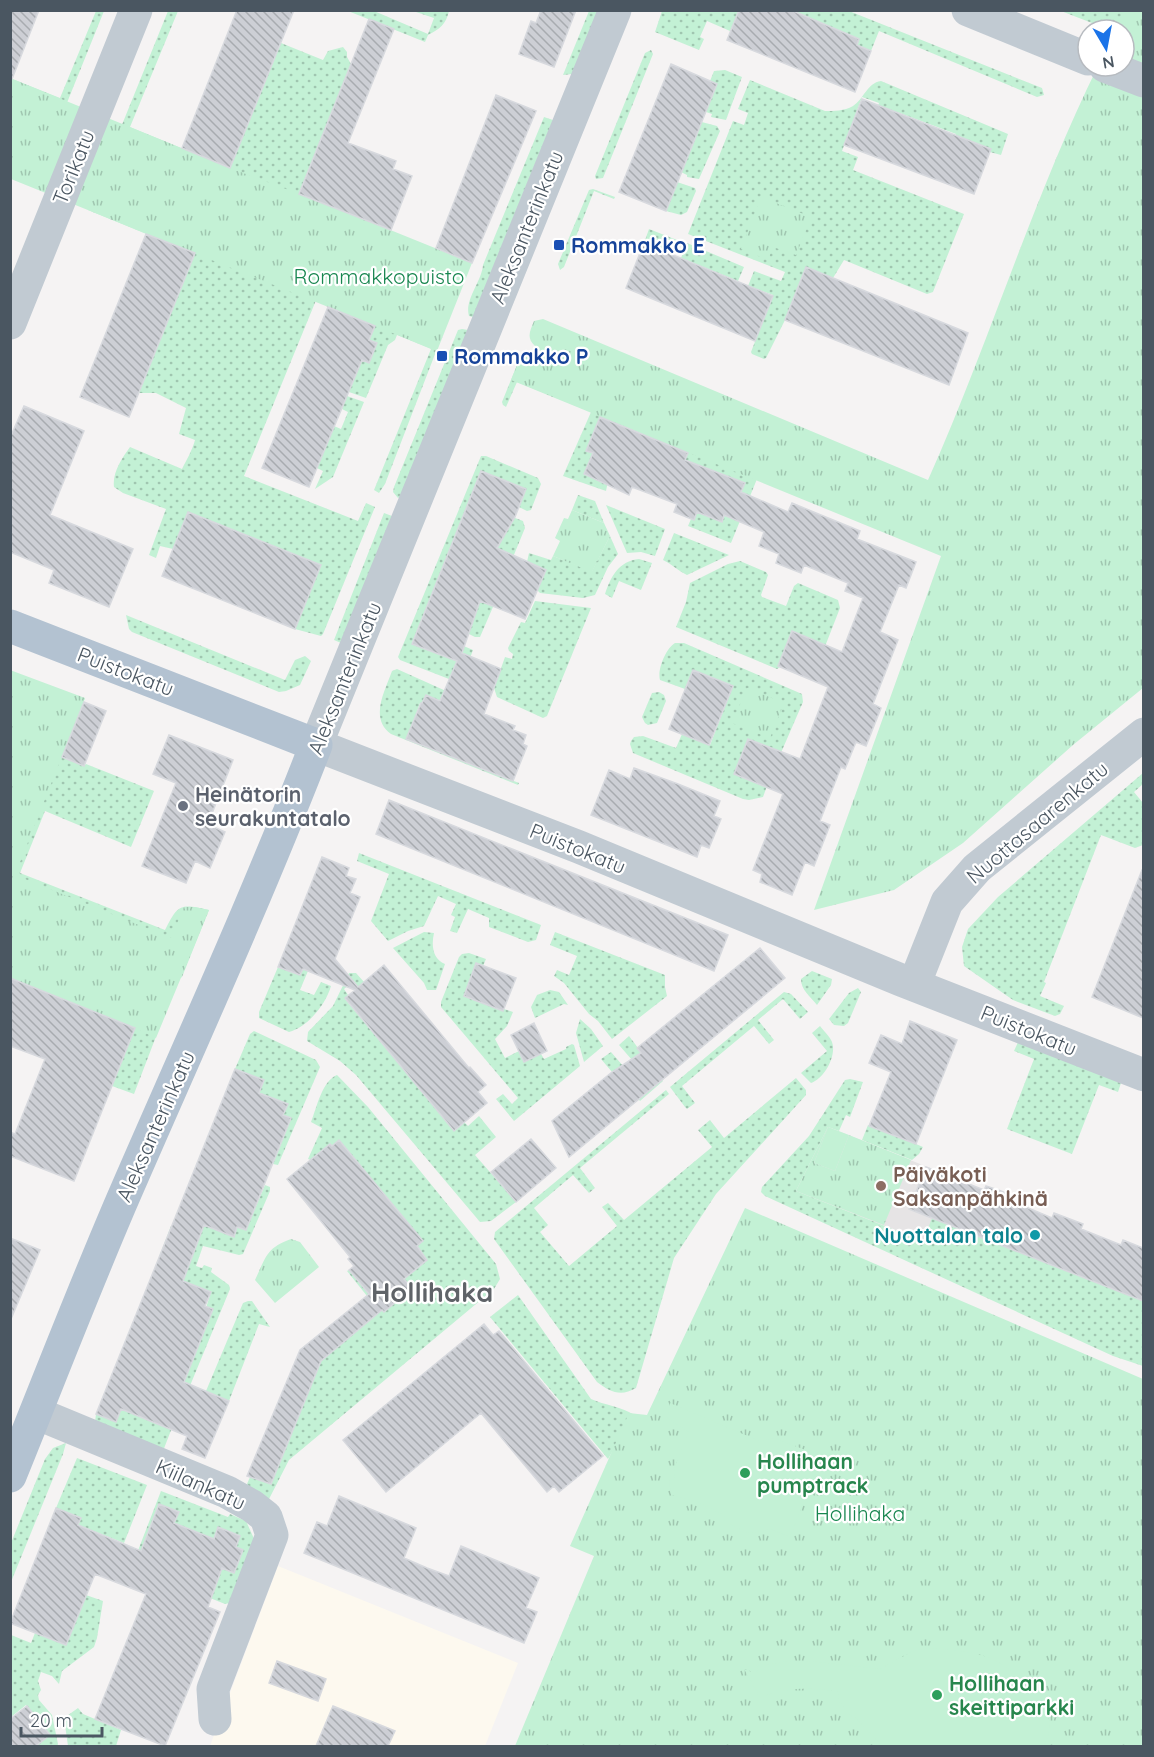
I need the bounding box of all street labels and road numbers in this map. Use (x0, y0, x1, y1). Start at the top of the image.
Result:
street label: Torikatu (46, 126, 100, 208)
street label: Aleksanterinkatu (483, 147, 569, 307)
street label: Aleksanterinkatu (301, 598, 387, 758)
street label: Puistokatu (74, 641, 178, 701)
street label: Nuottasaarenkatu (961, 755, 1113, 889)
street label: Puistokatu (526, 817, 630, 879)
street label: Puistokatu (977, 999, 1081, 1061)
street label: Aleksanterinkatu (110, 1046, 200, 1206)
street label: Kiilankatu (152, 1453, 250, 1515)

